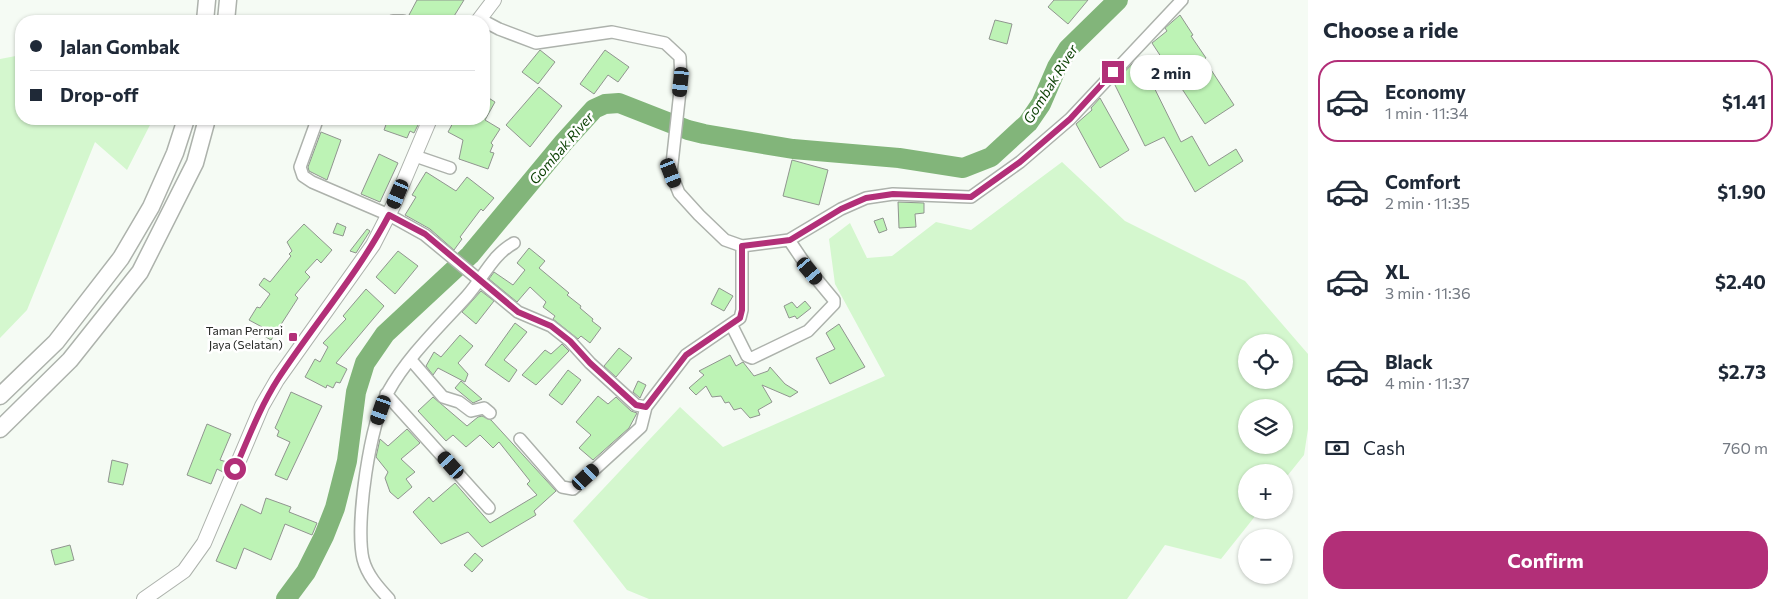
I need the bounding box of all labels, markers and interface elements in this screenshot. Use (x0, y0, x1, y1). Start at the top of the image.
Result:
text: Choose a ride (1323, 16, 1458, 43)
text: Jalan Gombak (60, 35, 180, 58)
water label: Gombak River (1019, 41, 1081, 127)
callout: 2 min (1130, 54, 1213, 90)
route end (1102, 61, 1124, 83)
text: 2 min (1151, 63, 1191, 82)
car (671, 66, 690, 98)
icon: car (1325, 79, 1370, 124)
text: Economy (1385, 80, 1466, 103)
text: Drop-off (60, 83, 139, 106)
text: $1.41 (1722, 90, 1766, 113)
text: 1 min · 11:34 (1385, 103, 1468, 122)
water label: Gombak River (525, 108, 597, 187)
car (658, 156, 683, 190)
icon: car (1325, 169, 1370, 214)
text: Comfort (1385, 170, 1461, 193)
car (385, 177, 410, 211)
text: $1.90 (1717, 180, 1766, 203)
text: 2 min · 11:35 (1385, 193, 1470, 212)
car (794, 255, 825, 287)
icon: car (1325, 259, 1370, 304)
text: XL (1385, 260, 1410, 283)
text: $2.40 (1715, 270, 1766, 293)
text: 3 min · 11:36 (1385, 283, 1471, 302)
place label: Taman Permai Jaya (Selatan) (206, 323, 283, 352)
marker: Taman Permai Jaya (Selatan) (287, 331, 299, 343)
map controls (1238, 334, 1293, 584)
button: locate (1238, 334, 1293, 389)
icon: car (1325, 349, 1370, 394)
text: Black (1385, 350, 1433, 373)
text: $2.73 (1718, 360, 1766, 383)
text: 4 min · 11:37 (1385, 373, 1470, 392)
car (369, 393, 392, 427)
button: layers (1238, 399, 1293, 454)
icon: cash (1323, 434, 1351, 462)
text: Cash (1363, 436, 1405, 459)
text: 760 m (1722, 438, 1768, 457)
car (435, 449, 466, 481)
route start (224, 458, 246, 480)
car (569, 461, 602, 493)
button: + (1238, 464, 1293, 519)
button: − (1238, 529, 1293, 584)
button: Confirm (1323, 531, 1768, 589)

